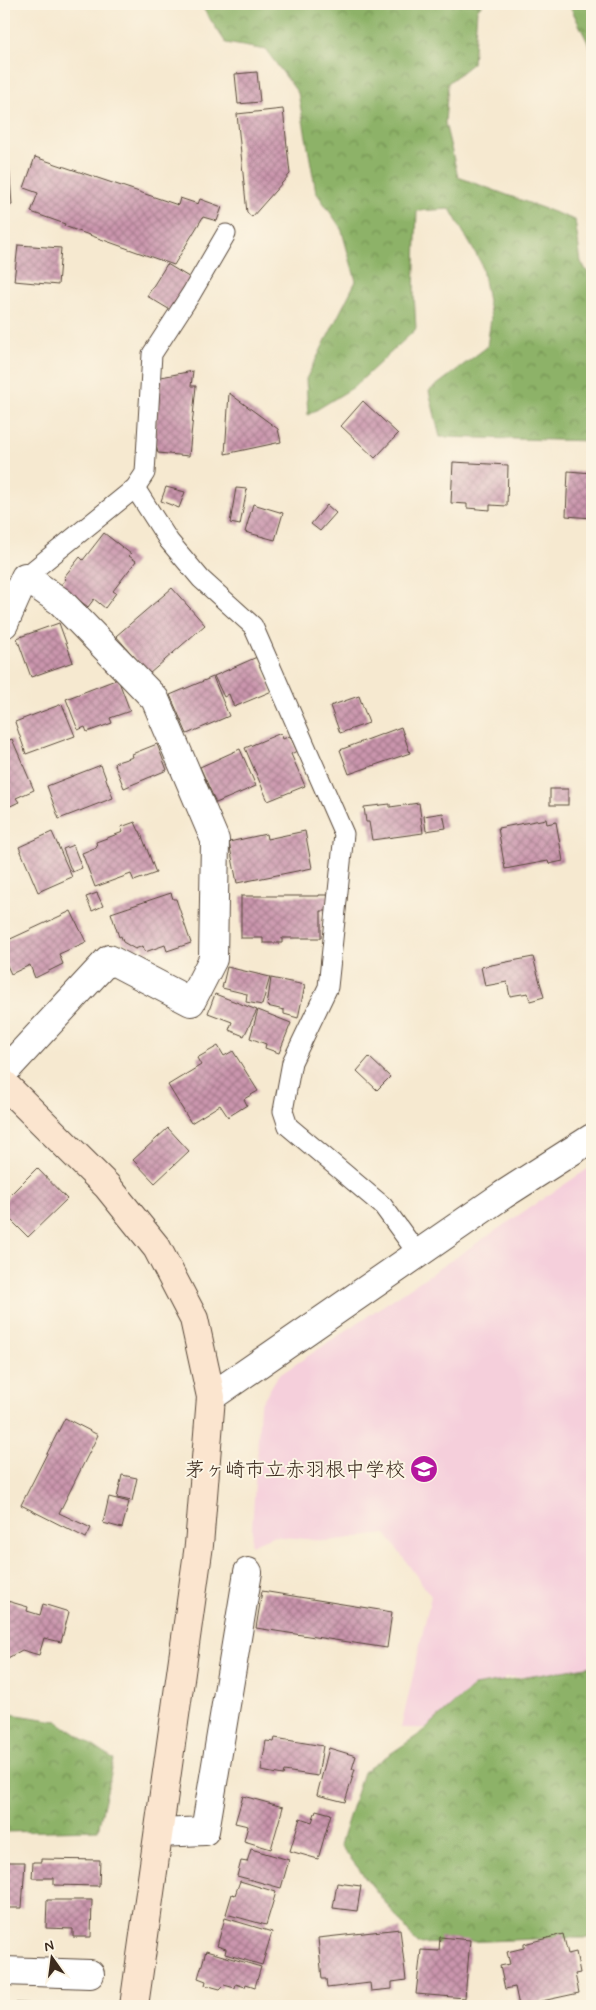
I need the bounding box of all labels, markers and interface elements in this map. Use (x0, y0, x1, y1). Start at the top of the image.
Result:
school or university icon: 茅ヶ崎市立赤羽根中学校 (409, 1454, 439, 1484)
place label: 茅ヶ崎市立赤羽根中学校 (185, 1457, 405, 1484)
north arrow (28, 1932, 78, 1982)
text: N (42, 1936, 56, 1956)

